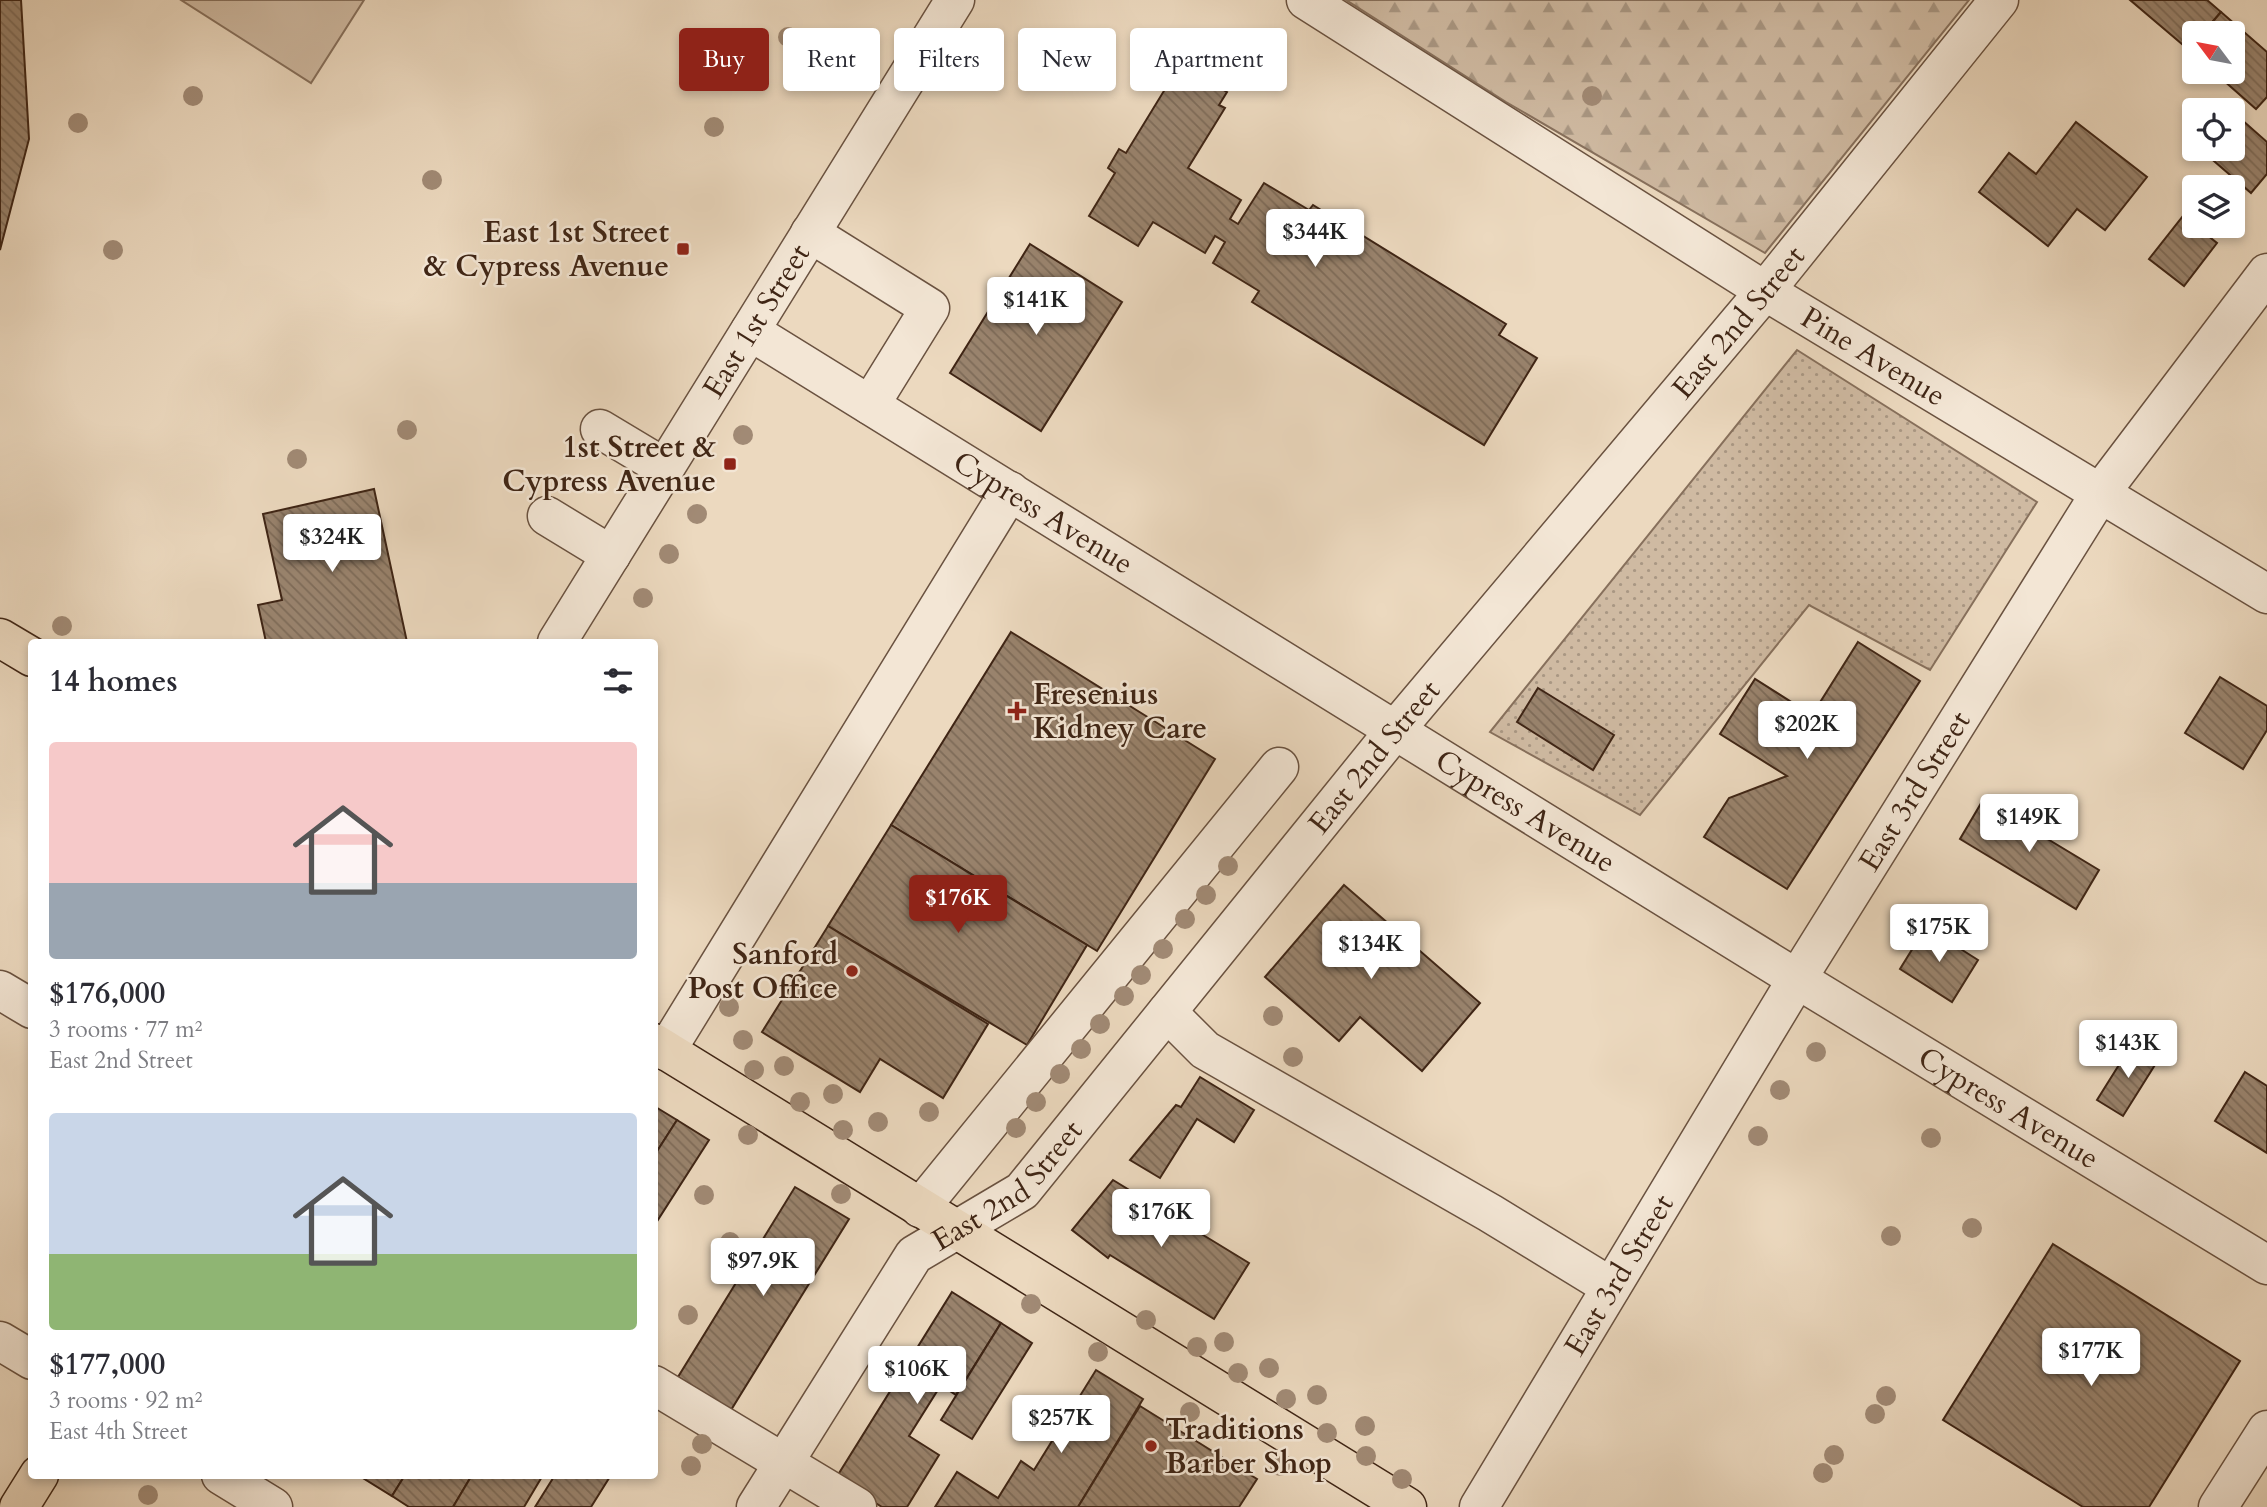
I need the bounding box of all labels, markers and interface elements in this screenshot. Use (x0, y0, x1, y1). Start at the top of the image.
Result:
north arrow (2182, 21, 2245, 84)
map controls (2182, 21, 2245, 238)
chip: Buy (679, 28, 769, 91)
chip: Rent (783, 28, 880, 91)
chip: Filters (894, 28, 1004, 91)
chip: New (1018, 28, 1116, 91)
chip: Apartment (1130, 28, 1287, 91)
button: locate (2182, 98, 2245, 161)
button: layers (2182, 175, 2245, 238)
pin: $344K (1266, 210, 1364, 269)
place label: East 1st Street & Cypress Avenue (424, 212, 669, 287)
text: $344K (1282, 216, 1348, 247)
street label: East 1st Street (693, 236, 820, 406)
street label: East 2nd Street (1663, 237, 1815, 408)
marker: East 1st Street & Cypress Avenue (675, 241, 691, 257)
pin: $141K (987, 278, 1085, 337)
text: $141K (1003, 284, 1069, 315)
street label: Pine Avenue (1793, 297, 1953, 416)
place label: 1st Street & Cypress Avenue (502, 427, 716, 502)
street label: Cypress Avenue (945, 442, 1141, 584)
marker: 1st Street & Cypress Avenue (722, 456, 738, 472)
pin: $324K (283, 514, 381, 574)
text: $324K (299, 521, 365, 552)
text: 14 homes (49, 661, 178, 702)
icon: filters (599, 662, 637, 700)
street label: East 2nd Street (1299, 671, 1450, 843)
place label: Fresenius Kidney Care (1033, 674, 1207, 749)
marker: Fresenius Kidney Care (1007, 701, 1027, 721)
pin: $202K (1758, 702, 1856, 761)
street label: East 3rd Street (1849, 703, 1981, 879)
text: $202K (1774, 708, 1840, 739)
street label: Cypress Avenue (1427, 740, 1623, 883)
icon: home (280, 787, 406, 913)
pin: $149K (1980, 794, 2078, 854)
text: $149K (1996, 801, 2062, 832)
pin: $176K (909, 876, 1007, 935)
text: $176K (925, 882, 991, 913)
pin: $175K (1890, 904, 1988, 964)
text: $175K (1906, 911, 1972, 942)
pin: $134K (1322, 922, 1420, 981)
text: $134K (1338, 928, 1404, 959)
place label: Sanford Post Office (688, 934, 838, 1009)
marker: Sanford Post Office (844, 963, 860, 979)
text: $176,000 (49, 973, 165, 1014)
text: 3 rooms · 77 m² (49, 1014, 202, 1045)
pin: $143K (2079, 1020, 2177, 1080)
text: $143K (2095, 1027, 2161, 1058)
street label: Cypress Avenue (1910, 1037, 2106, 1179)
text: East 2nd Street (49, 1045, 193, 1076)
street label: East 2nd Street (924, 1111, 1093, 1261)
icon: home (280, 1158, 406, 1284)
street label: East 3rd Street (1555, 1186, 1684, 1363)
pin: $176K (1112, 1190, 1210, 1249)
text: $176K (1128, 1196, 1194, 1227)
pin: $97.9K (706, 1238, 820, 1298)
text: $97.9K (727, 1245, 799, 1276)
pin: $177K (2042, 1328, 2140, 1388)
text: $177K (2058, 1335, 2124, 1366)
text: $177,000 (49, 1344, 165, 1385)
pin: $106K (868, 1346, 966, 1406)
text: $106K (884, 1353, 950, 1384)
text: 3 rooms · 92 m² (49, 1385, 202, 1416)
pin: $257K (1012, 1396, 1110, 1455)
text: $257K (1028, 1402, 1094, 1433)
place label: Traditions Barber Shop (1165, 1409, 1332, 1484)
text: East 4th Street (49, 1416, 187, 1447)
marker: Traditions Barber Shop (1143, 1438, 1159, 1454)

